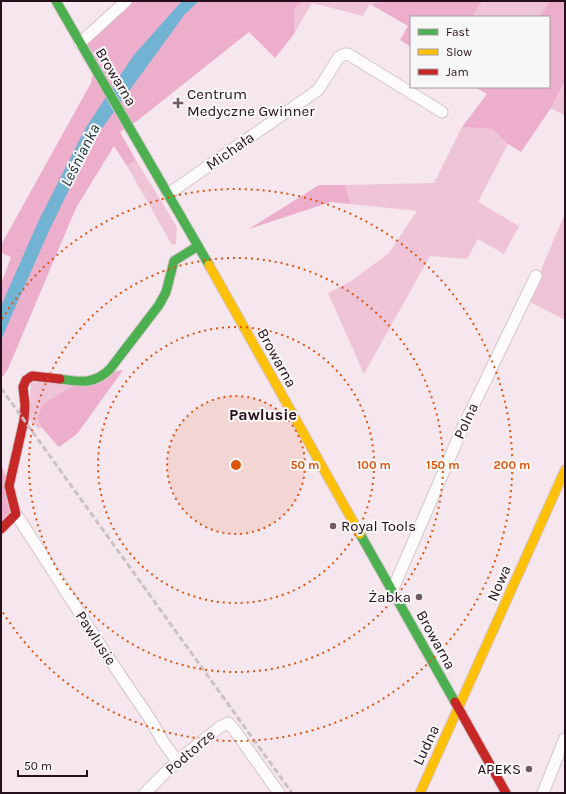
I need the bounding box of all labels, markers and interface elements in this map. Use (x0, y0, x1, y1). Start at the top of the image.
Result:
legend (410, 16, 550, 88)
text: Fast (446, 25, 470, 39)
street label: Browarna (92, 45, 140, 109)
text: Slow (446, 45, 472, 59)
text: Jam (446, 65, 469, 79)
place label: Centrum Medyczne Gwinner (187, 85, 315, 120)
marker: Centrum Medyczne Gwinner (172, 97, 184, 109)
water label: Leśnianka (56, 121, 104, 189)
street label: Michała (202, 128, 258, 174)
street label: Browarna (253, 325, 301, 391)
street label: Polna (450, 400, 482, 442)
district label: Pawlusie (229, 405, 297, 424)
centre of rings (229, 458, 243, 472)
text: 50 m (291, 458, 320, 472)
text: 100 m (357, 458, 391, 472)
text: 150 m (426, 458, 460, 472)
text: 200 m (494, 458, 530, 472)
place label: Royal Tools (341, 517, 416, 535)
marker: Royal Tools (328, 521, 338, 531)
street label: Nowa (483, 562, 515, 604)
place label: Żabka (368, 588, 411, 606)
marker: Żabka (414, 592, 424, 602)
street label: Browarna (412, 607, 460, 673)
street label: Pawlusie (72, 608, 120, 668)
street label: Ludna (409, 722, 443, 768)
street label: Podtorze (162, 726, 218, 778)
scale bar (18, 752, 87, 778)
text: 50 m (24, 759, 52, 773)
place label: APEKS (477, 760, 521, 778)
marker: APEKS (524, 764, 534, 774)

